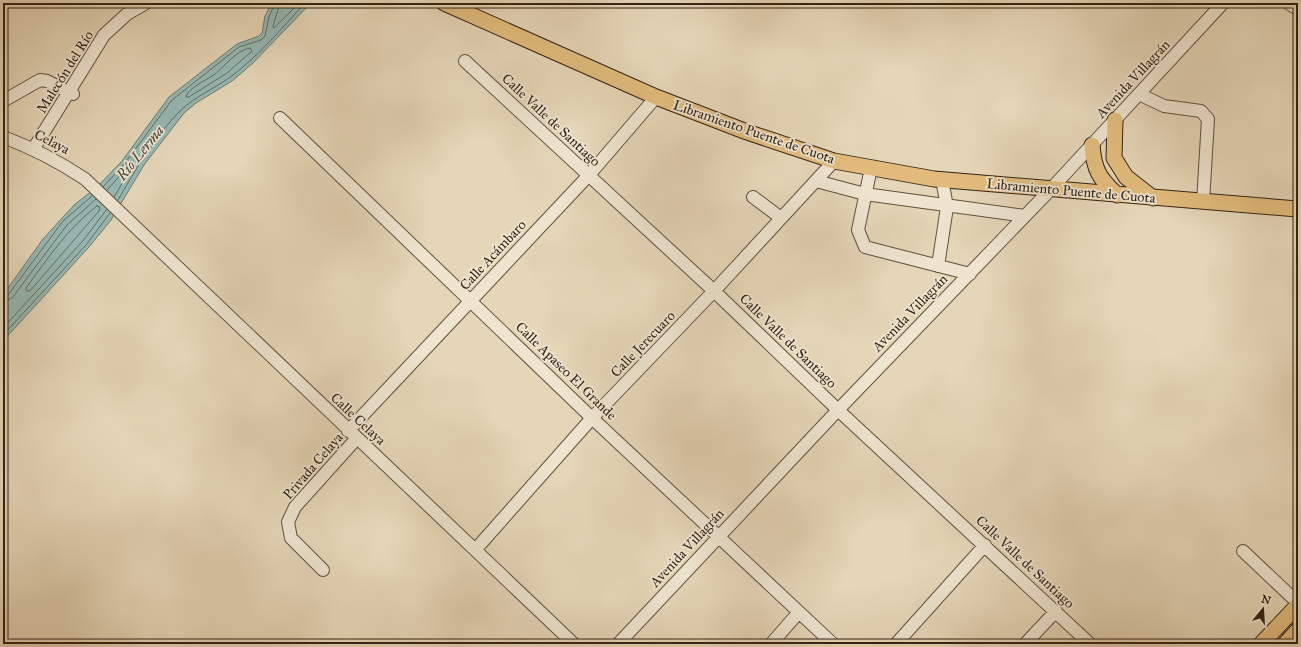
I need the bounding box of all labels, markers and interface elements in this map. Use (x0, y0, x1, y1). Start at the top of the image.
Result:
street label: Malecón del Río (33, 28, 97, 116)
street label: Avenida Villagrán (1092, 36, 1174, 122)
street label: Calle Valle de Santiago (498, 70, 604, 170)
street label: Libramiento Puente de Cuota (671, 96, 837, 168)
water label: Río Lerma (112, 122, 168, 185)
street label: Celaya (32, 126, 73, 158)
street label: Libramiento Puente de Cuota (986, 175, 1156, 207)
street label: Calle Acámbaro (456, 216, 530, 294)
street label: Avenida Villagrán (868, 271, 951, 356)
street label: Calle Valle de Santiago (736, 290, 840, 392)
street label: Calle Jerecuaro (607, 307, 680, 381)
street label: Calle Apaseo El Grande (512, 318, 620, 424)
street label: Calle Celaya (327, 389, 389, 449)
street label: Privada Celaya (279, 429, 347, 503)
street label: Avenida Villagrán (646, 505, 728, 591)
street label: Calle Valle de Santiago (972, 512, 1078, 612)
north arrow (1243, 589, 1283, 629)
text: N (1259, 592, 1273, 608)

